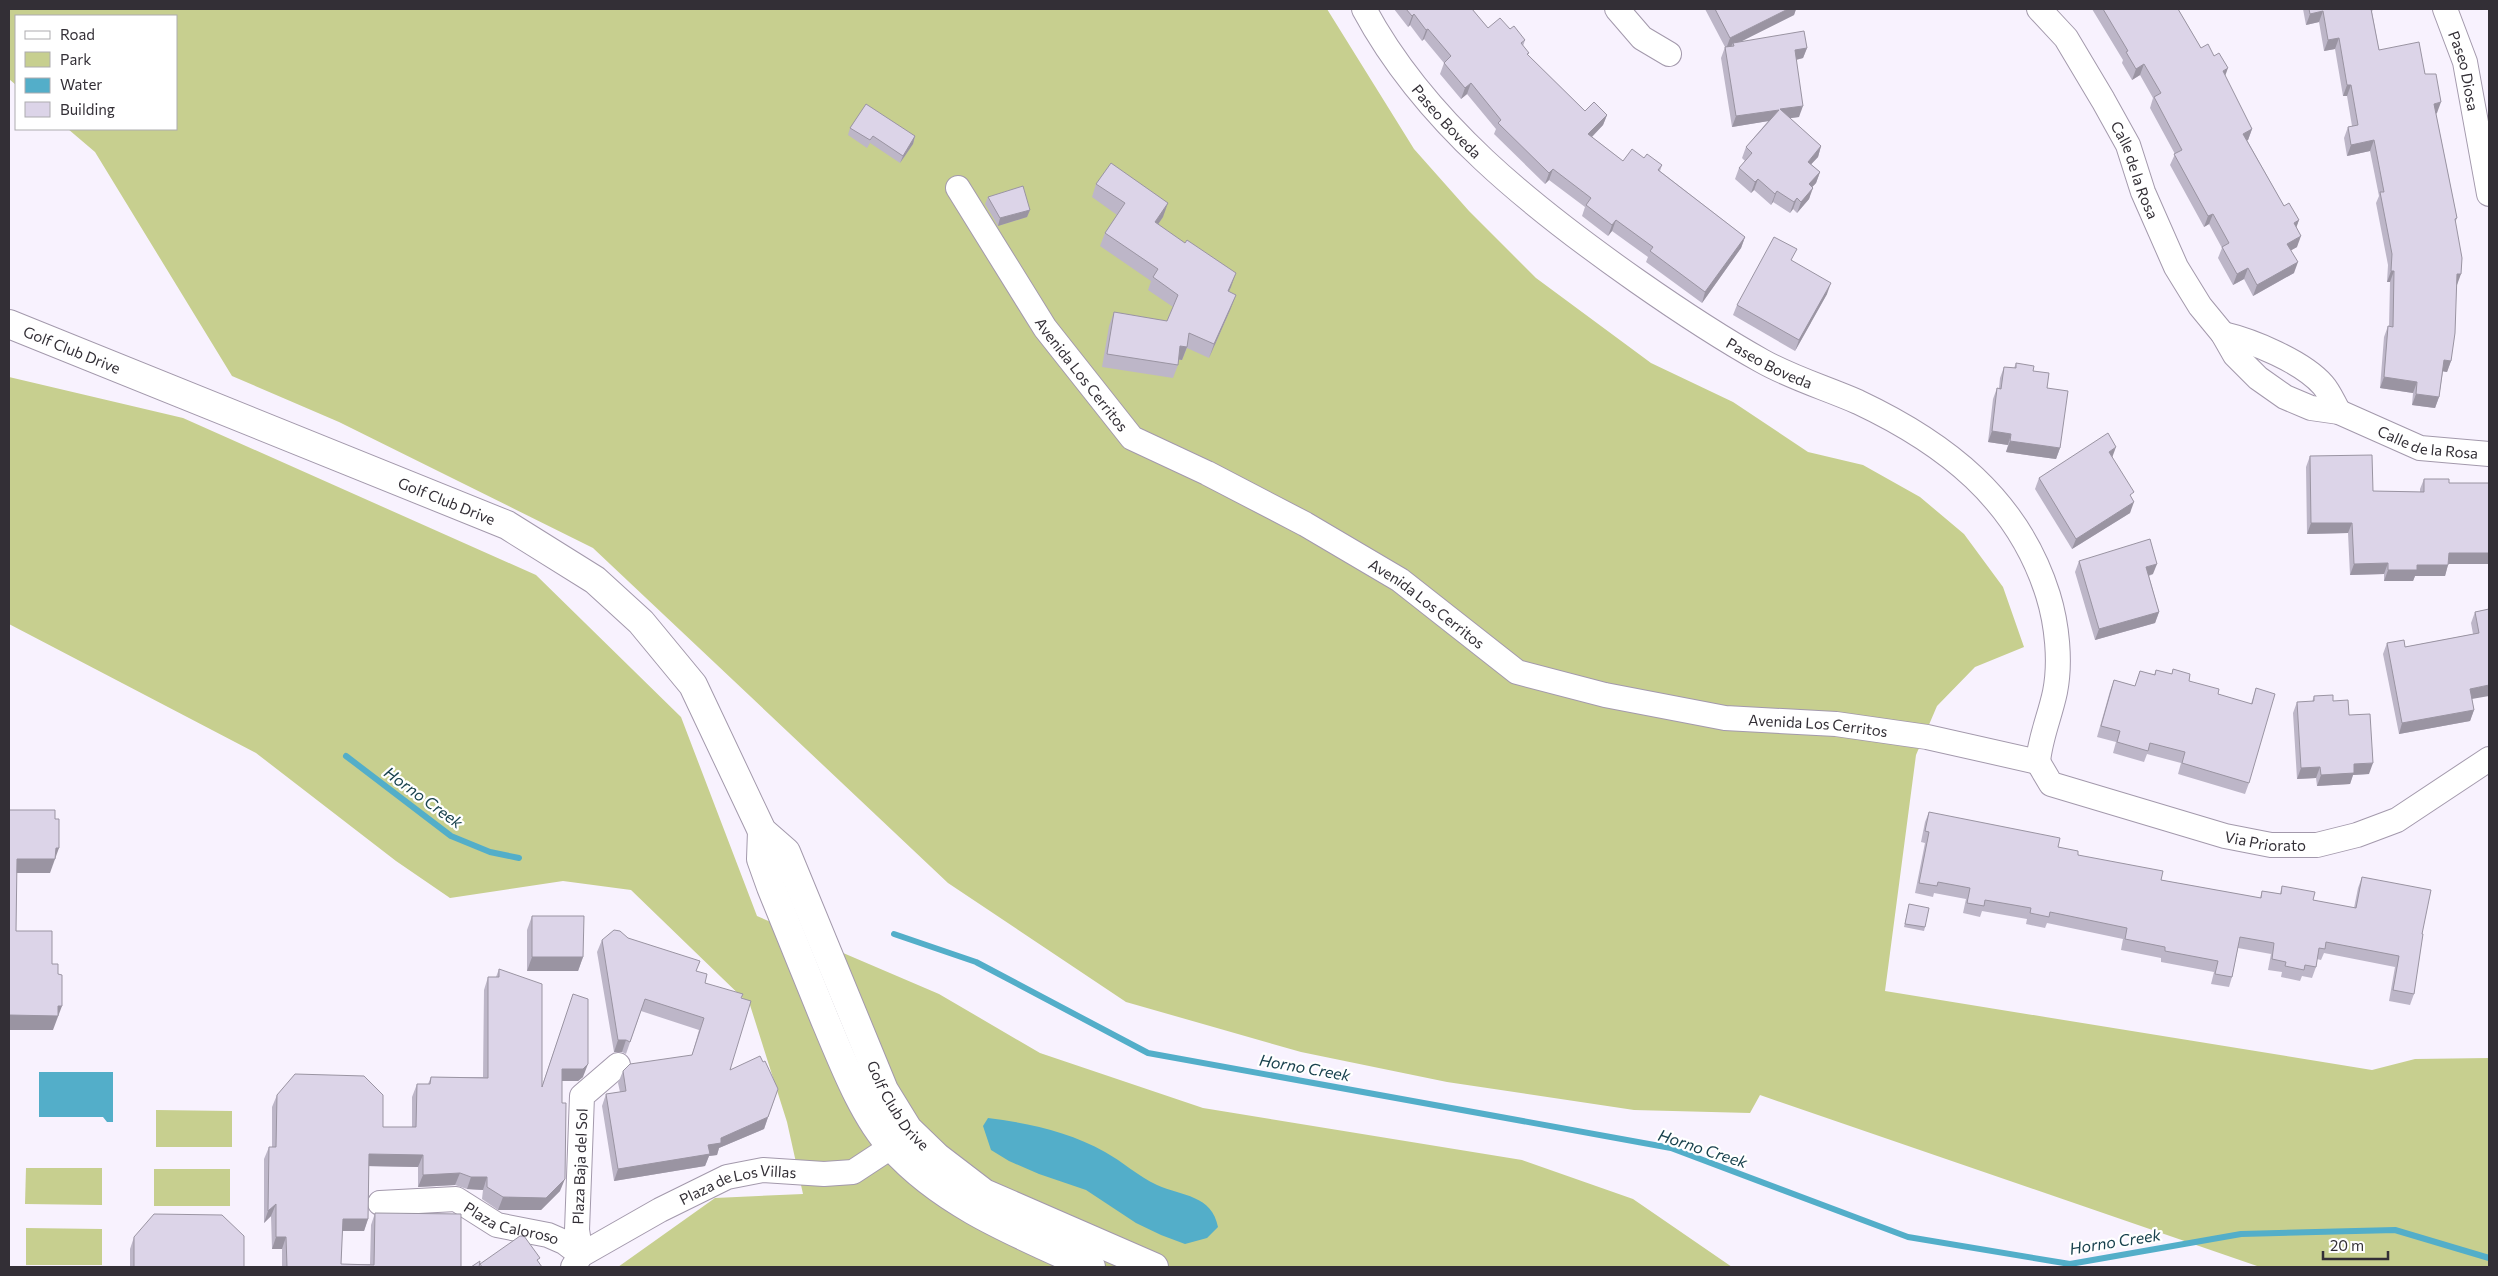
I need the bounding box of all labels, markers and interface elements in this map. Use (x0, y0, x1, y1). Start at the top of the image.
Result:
legend (15, 15, 178, 130)
text: Road (60, 25, 95, 43)
street label: Paseo Diosa (2445, 28, 2483, 112)
text: Park (60, 50, 91, 68)
text: Water (60, 75, 102, 93)
street label: Paseo Boveda (1408, 81, 1485, 162)
text: Building (60, 100, 115, 118)
street label: Calle de la Rosa (2107, 118, 2163, 221)
street label: Avenida Los Cerritos (1032, 314, 1132, 435)
street label: Golf Club Drive (21, 322, 123, 377)
street label: Paseo Boveda (1723, 333, 1815, 392)
street label: Calle de la Rosa (2375, 421, 2479, 462)
street label: Golf Club Drive (396, 473, 498, 528)
street label: Avenida Los Cerritos (1366, 555, 1489, 652)
street label: Avenida Los Cerritos (1748, 710, 1889, 740)
water label: Horno Creek (381, 762, 467, 832)
street label: Via Priorato (2223, 827, 2306, 854)
water label: Horno Creek (1258, 1050, 1352, 1084)
street label: Golf Club Drive (864, 1058, 933, 1154)
street label: Plaza Baja del Sol (568, 1108, 591, 1225)
water label: Horno Creek (1656, 1125, 1750, 1171)
street label: Plaza de Los Villas (676, 1161, 797, 1208)
street label: Plaza Caloroso (461, 1198, 562, 1248)
water label: Horno Creek (2068, 1224, 2162, 1258)
scale bar (2323, 1228, 2388, 1260)
text: 20 m (2330, 1236, 2364, 1254)

